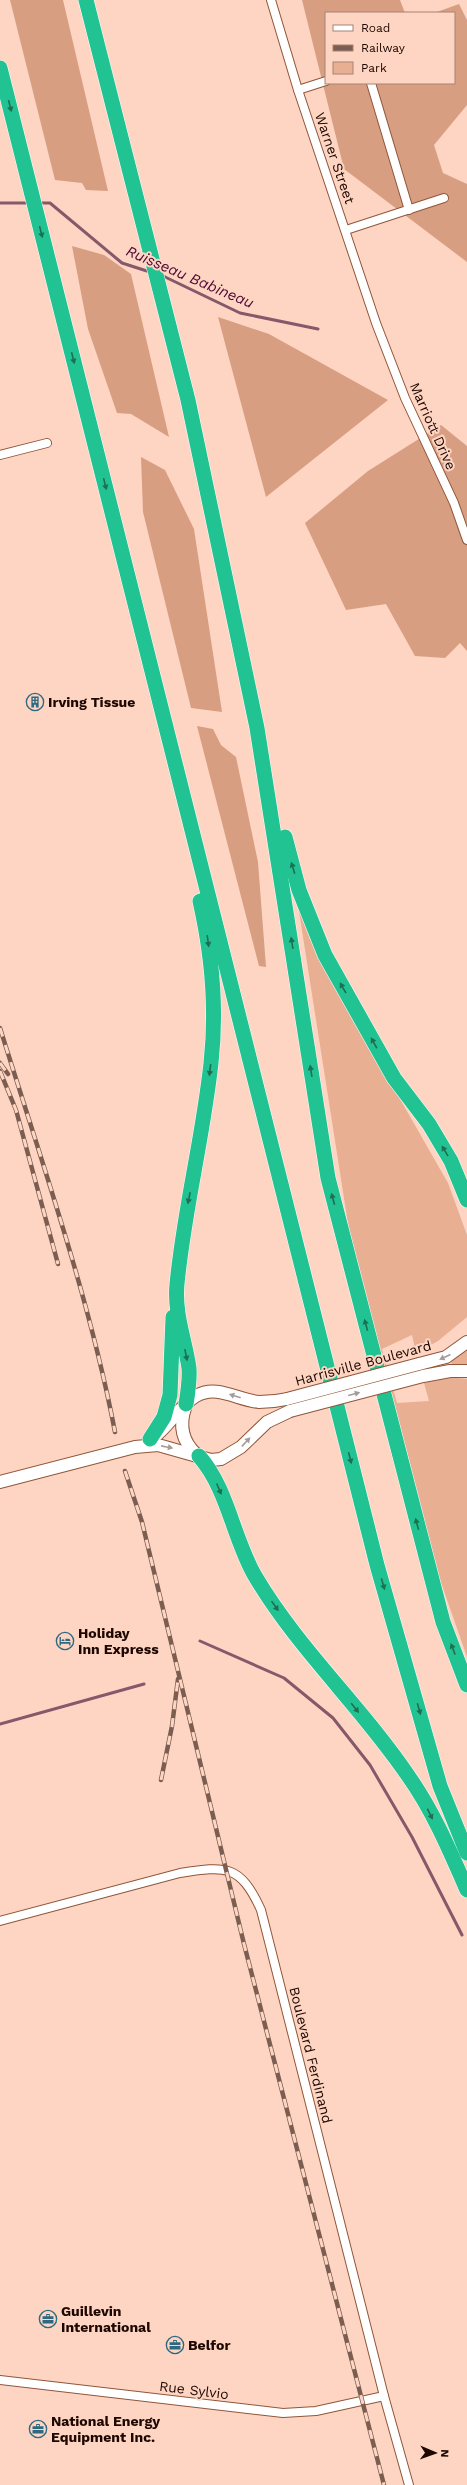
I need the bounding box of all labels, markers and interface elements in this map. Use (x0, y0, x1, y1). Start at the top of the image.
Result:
legend (325, 12, 455, 84)
text: Road (361, 21, 390, 35)
text: Railway (361, 41, 406, 55)
text: Park (361, 61, 387, 75)
one-way arrow (7, 99, 13, 112)
street label: Warner Street (312, 110, 358, 206)
one-way arrow (39, 225, 45, 238)
water label: Ruisseau Babineau (123, 242, 257, 312)
one-way arrow (70, 352, 76, 364)
street label: Marriott Drive (407, 380, 459, 472)
one-way arrow (102, 478, 108, 490)
building icon: Irving Tissue (25, 692, 45, 712)
place label: Irving Tissue (48, 694, 135, 710)
one-way arrow (290, 862, 296, 874)
one-way arrow (205, 935, 211, 947)
one-way arrow (289, 937, 295, 949)
one-way arrow (339, 982, 346, 994)
one-way arrow (371, 1037, 377, 1049)
one-way arrow (207, 1064, 214, 1076)
one-way arrow (308, 1065, 314, 1077)
one-way arrow (442, 1145, 449, 1157)
one-way arrow (186, 1192, 192, 1205)
one-way arrow (330, 1193, 336, 1205)
one-way arrow (363, 1319, 369, 1331)
street label: Harrisville Boulevard (293, 1337, 433, 1389)
one-way arrow (183, 1349, 189, 1361)
one-way arrow (439, 1354, 450, 1360)
one-way arrow (349, 1391, 361, 1397)
one-way arrow (228, 1393, 240, 1399)
one-way arrow (241, 1437, 250, 1447)
one-way arrow (161, 1445, 174, 1451)
one-way arrow (348, 1452, 354, 1465)
one-way arrow (216, 1484, 222, 1496)
one-way arrow (414, 1517, 420, 1529)
one-way arrow (380, 1579, 386, 1591)
one-way arrow (271, 1600, 279, 1611)
place label: Holiday Inn Express (78, 1625, 159, 1657)
hotel icon: Holiday Inn Express (55, 1631, 75, 1651)
one-way arrow (449, 1642, 455, 1654)
one-way arrow (351, 1703, 359, 1714)
one-way arrow (416, 1703, 422, 1716)
one-way arrow (427, 1808, 433, 1819)
street label: Boulevard Ferdinand (286, 1985, 336, 2125)
place label: Guillevin International (61, 2303, 151, 2335)
office icon: Guillevin International (38, 2309, 58, 2329)
office icon: Belfor (165, 2335, 185, 2355)
place label: Belfor (188, 2337, 230, 2353)
street label: Rue Sylvio (158, 2378, 230, 2402)
place label: National Energy Equipment Inc. (51, 2413, 160, 2445)
office icon: National Energy Equipment Inc. (28, 2419, 48, 2439)
north arrow (415, 2433, 455, 2473)
text: N (438, 2449, 451, 2458)

